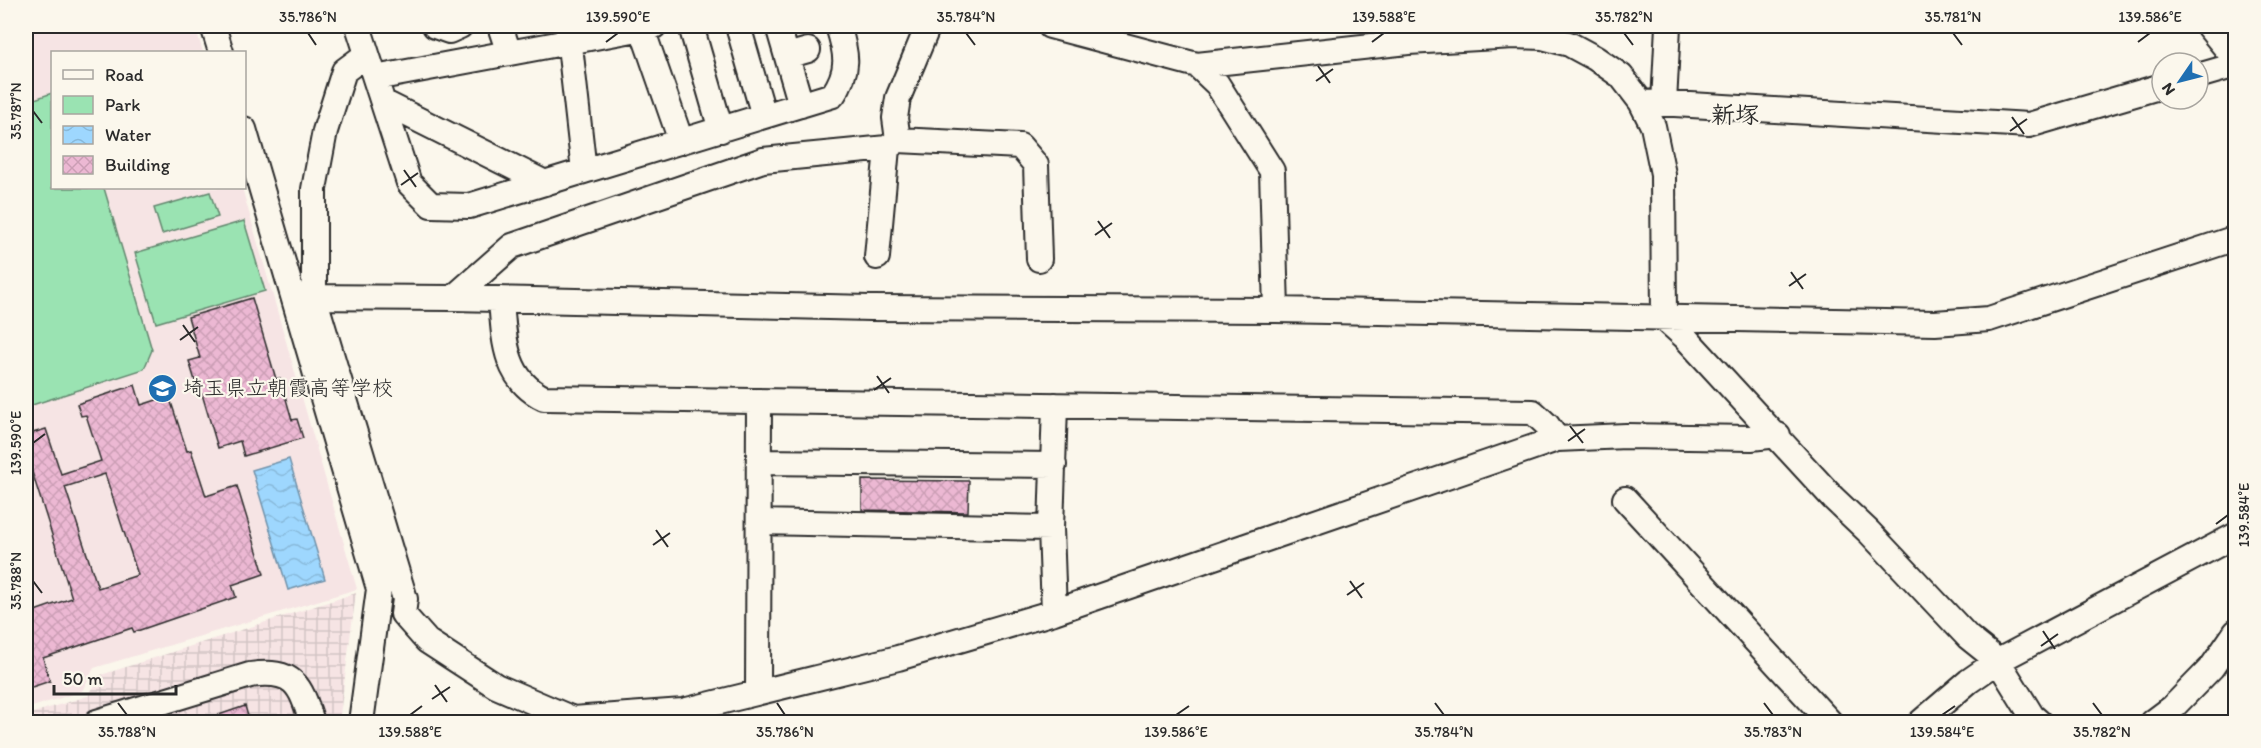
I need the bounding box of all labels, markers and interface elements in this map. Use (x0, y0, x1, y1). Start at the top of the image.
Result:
text: 35.786°N (279, 8, 337, 26)
text: 139.590°E (586, 8, 650, 26)
text: 35.784°N (937, 8, 995, 26)
text: 139.588°E (1352, 8, 1416, 26)
text: 35.782°N (1595, 8, 1653, 26)
text: 35.781°N (1925, 8, 1981, 26)
text: 139.586°E (2118, 8, 2182, 26)
legend (51, 51, 246, 189)
north arrow (2150, 51, 2210, 111)
text: Road (105, 64, 144, 86)
text: N (2157, 79, 2179, 99)
text: 35.787°N (7, 82, 25, 140)
text: Park (105, 94, 140, 116)
district label: 新塚 (1711, 100, 1759, 129)
text: Water (105, 124, 151, 146)
text: Building (105, 154, 171, 176)
school or university icon: 埼玉県立朝霞高等学校 (146, 372, 178, 404)
place label: 埼玉県立朝霞高等学校 (183, 375, 393, 400)
text: 139.590°E (7, 411, 25, 475)
text: 139.584°E (2235, 483, 2253, 547)
text: 35.788°N (7, 552, 25, 610)
scale bar (54, 658, 176, 696)
text: 50 m (63, 668, 103, 690)
text: 35.788°N (98, 723, 156, 741)
text: 139.588°E (378, 723, 442, 741)
text: 35.786°N (756, 723, 814, 741)
text: 139.586°E (1144, 723, 1208, 741)
text: 35.784°N (1415, 723, 1473, 741)
text: 35.783°N (1744, 723, 1802, 741)
text: 139.584°E (1910, 723, 1974, 741)
text: 35.782°N (2073, 723, 2131, 741)

